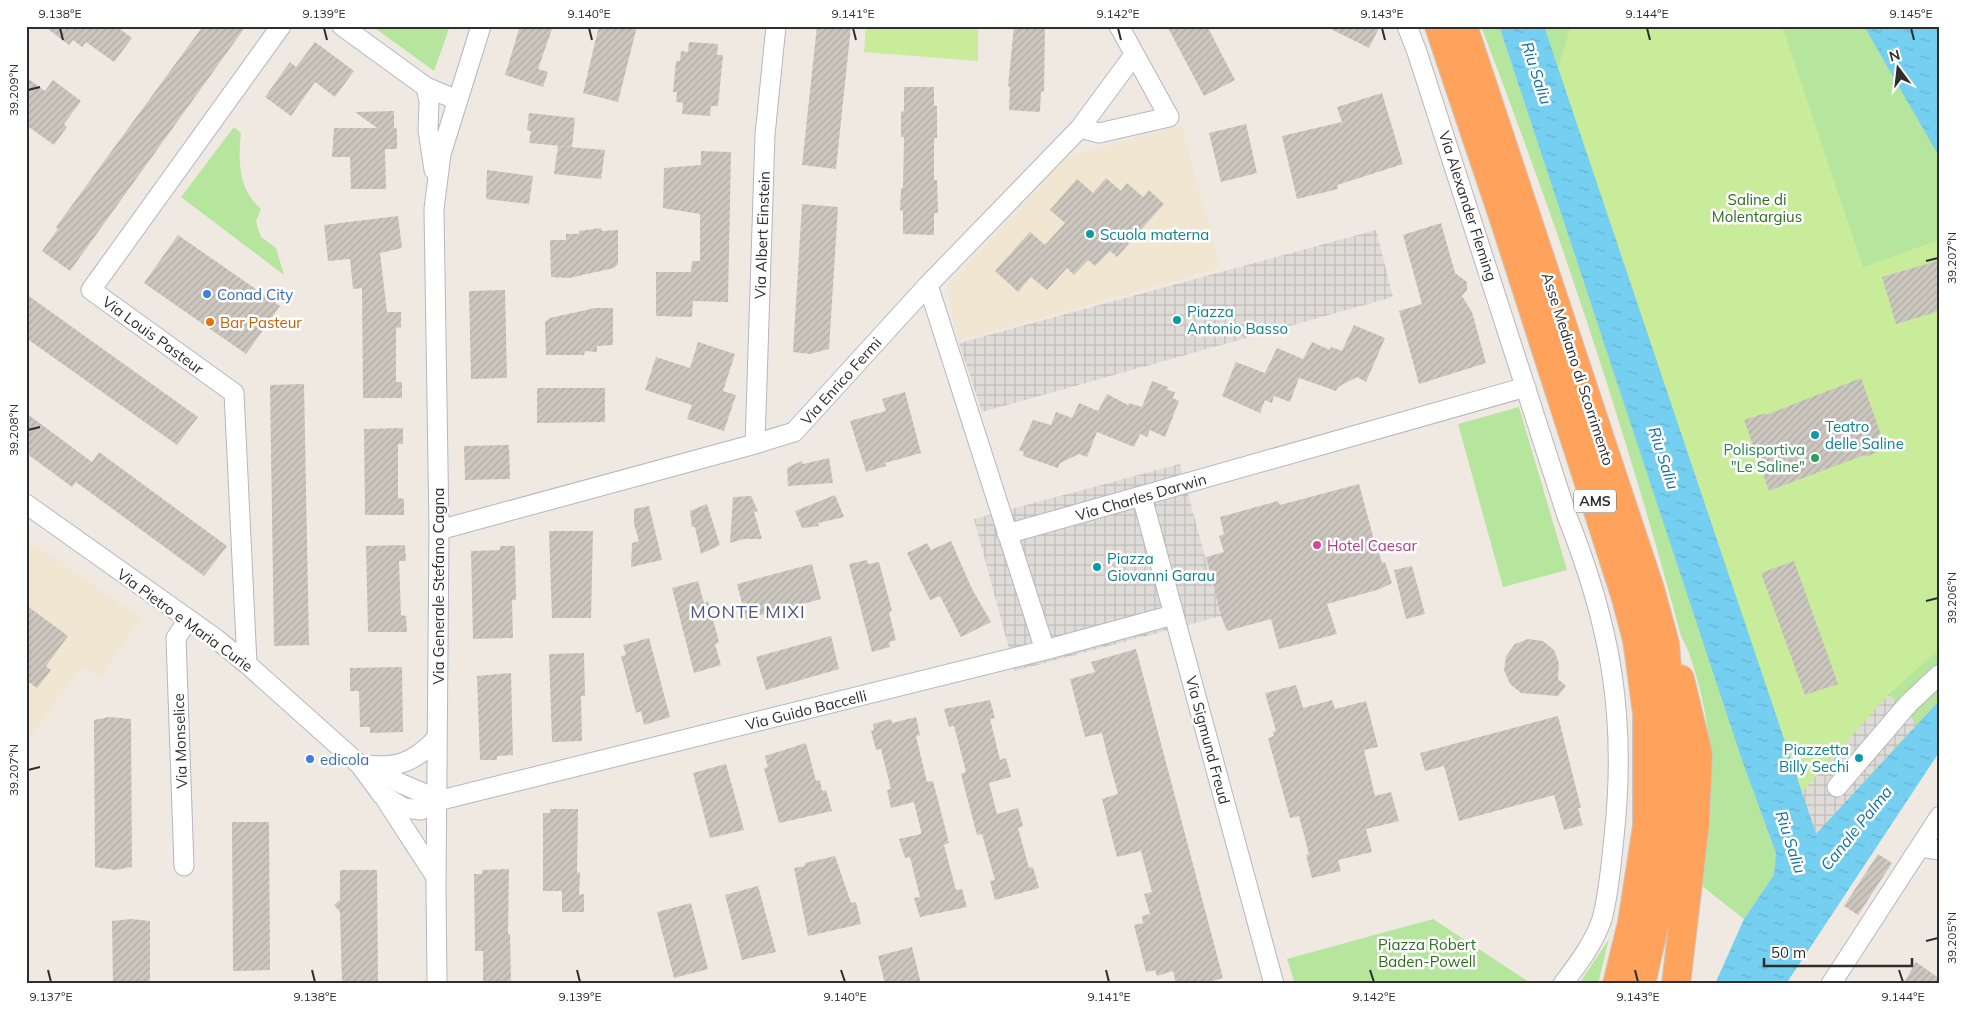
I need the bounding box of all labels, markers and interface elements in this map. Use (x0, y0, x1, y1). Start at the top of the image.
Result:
text: 9.138°E (38, 6, 82, 21)
text: 9.139°E (302, 6, 346, 21)
text: 9.140°E (567, 6, 611, 21)
text: 9.141°E (831, 6, 875, 21)
text: 9.142°E (1096, 6, 1140, 21)
text: 9.143°E (1360, 6, 1404, 21)
text: 9.144°E (1625, 6, 1669, 21)
text: 9.145°E (1889, 6, 1933, 21)
water label: Riu Saliu (1517, 39, 1557, 107)
north arrow (1874, 42, 1924, 92)
text: N (1887, 45, 1902, 66)
text: 39.209°N (6, 64, 21, 116)
street label: Via Alexander Fleming (1435, 129, 1501, 283)
street label: Via Albert Einstein (750, 171, 774, 299)
park label: Saline di Molentargius (1712, 190, 1802, 226)
place label: Scuola materna (1100, 225, 1209, 244)
marker: Scuola materna (1084, 228, 1096, 240)
text: 39.207°N (1944, 232, 1959, 284)
street label: Asse Mediano di Scorrimento (1538, 270, 1618, 468)
place label: Conad City (217, 285, 293, 304)
marker: Conad City (201, 288, 213, 300)
street label: Via Louis Pasteur (99, 292, 208, 378)
place label: Piazza Antonio Basso (1187, 302, 1288, 338)
place label: Bar Pasteur (220, 313, 302, 332)
marker: Piazza Antonio Basso (1171, 314, 1183, 326)
marker: Bar Pasteur (204, 316, 216, 328)
street label: Via Enrico Fermi (797, 333, 885, 429)
text: 39.208°N (6, 404, 21, 456)
place label: Teatro delle Saline (1825, 417, 1904, 453)
water label: Riu Saliu (1644, 424, 1684, 492)
marker: Teatro delle Saline (1809, 429, 1821, 441)
place label: Polisportiva "Le Saline" (1723, 440, 1805, 476)
marker: Polisportiva "Le Saline" (1809, 452, 1821, 464)
street label: Via Charles Darwin (1073, 469, 1209, 525)
street label: Via Generale Stefano Cagna (429, 488, 448, 684)
road number: AMS (1574, 490, 1616, 512)
place label: Hotel Caesar (1327, 536, 1417, 555)
marker: Hotel Caesar (1311, 539, 1323, 551)
place label: Piazza Giovanni Garau (1107, 549, 1215, 585)
marker: Piazza Giovanni Garau (1091, 561, 1103, 573)
street label: Via Pietro e Maria Curie (113, 564, 257, 676)
text: 39.206°N (1944, 572, 1959, 624)
district label: MONTE MIXI (690, 600, 806, 623)
street label: Via Sigmund Freud (1182, 674, 1234, 806)
street label: Via Guido Baccelli (743, 686, 869, 734)
street label: Via Monselice (169, 693, 191, 789)
place label: Piazzetta Billy Sechi (1779, 740, 1849, 776)
text: 39.207°N (6, 744, 21, 796)
place label: edicola (320, 750, 369, 769)
marker: Piazzetta Billy Sechi (1853, 752, 1865, 764)
marker: edicola (304, 753, 316, 765)
water label: Canale Palma (1816, 781, 1896, 874)
water label: Riu Saliu (1771, 808, 1811, 876)
text: 39.205°N (1944, 912, 1959, 964)
park label: Piazza Robert Baden-Powell (1378, 935, 1476, 971)
scale bar (1764, 935, 1911, 967)
text: 50 m (1771, 943, 1806, 962)
text: 9.137°E (29, 989, 73, 1004)
text: 9.138°E (293, 989, 337, 1004)
text: 9.139°E (558, 989, 602, 1004)
text: 9.140°E (823, 989, 867, 1004)
text: 9.141°E (1087, 989, 1131, 1004)
text: 9.142°E (1352, 989, 1396, 1004)
text: 9.143°E (1616, 989, 1660, 1004)
text: 9.144°E (1881, 989, 1925, 1004)

